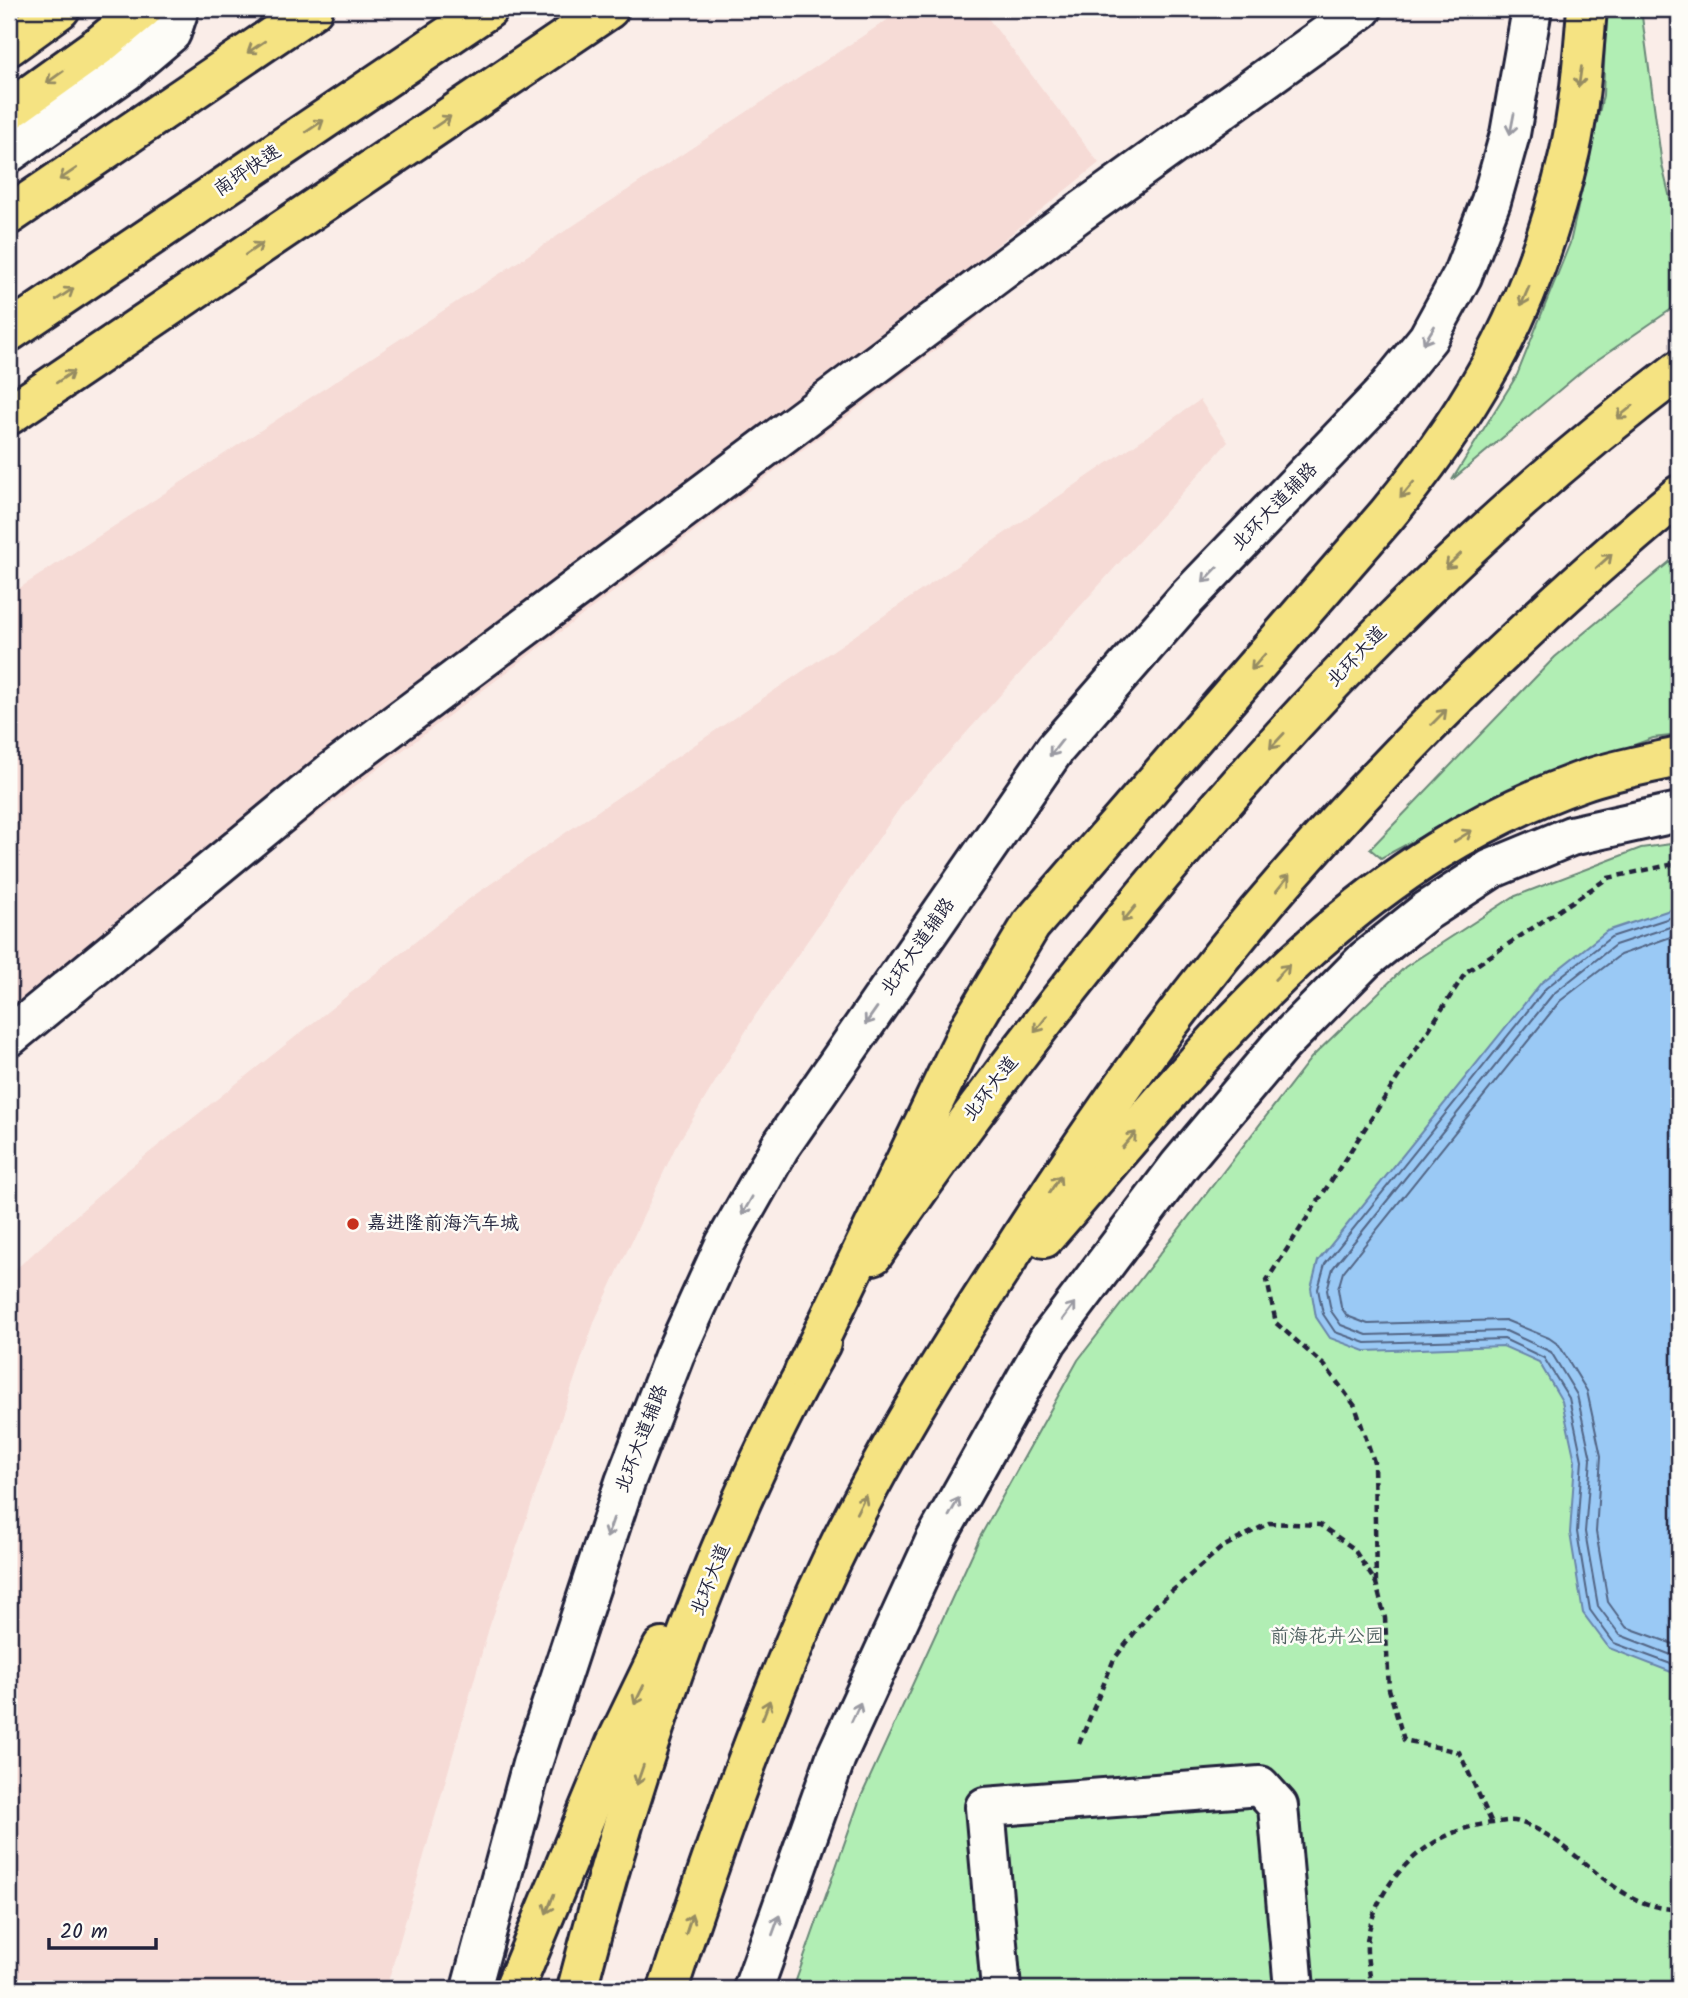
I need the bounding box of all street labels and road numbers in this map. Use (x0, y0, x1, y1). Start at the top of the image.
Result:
street label: 南坪快速 (208, 137, 288, 205)
street label: 北环大道辅路 (1225, 456, 1325, 558)
street label: 北环大道 (1320, 619, 1394, 695)
street label: 北环大道辅路 (873, 892, 963, 1002)
street label: 北环大道 (956, 1050, 1026, 1128)
street label: 北环大道辅路 (608, 1380, 676, 1498)
street label: 北环大道 (683, 1539, 739, 1621)

